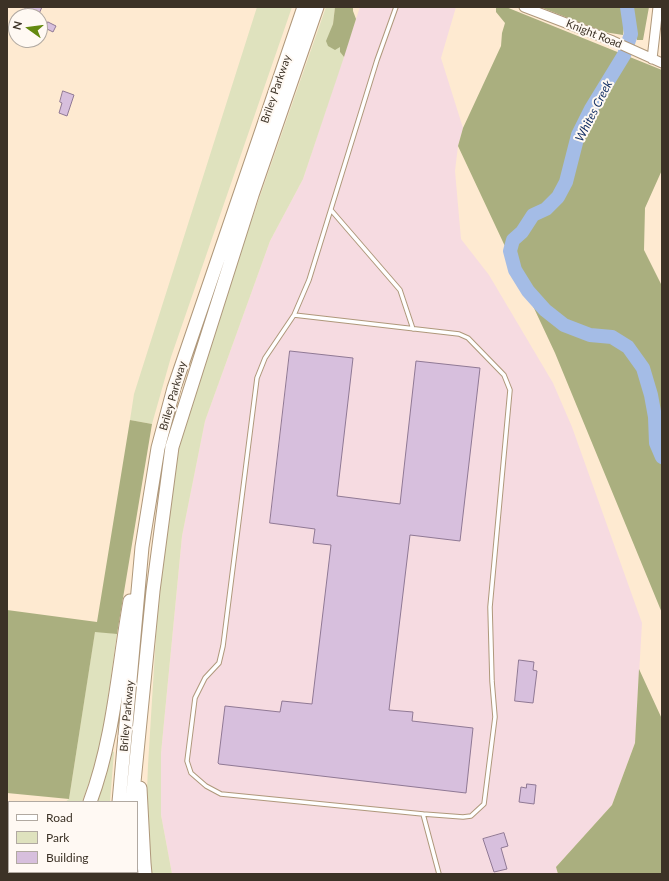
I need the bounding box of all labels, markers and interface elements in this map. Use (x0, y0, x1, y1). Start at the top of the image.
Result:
north arrow (8, 8, 48, 48)
street label: Knight Road (564, 17, 624, 51)
text: N (10, 20, 24, 31)
street label: Briley Parkway (258, 53, 294, 125)
water label: Whites Creek (572, 78, 616, 144)
street label: Briley Parkway (157, 360, 189, 432)
street label: Briley Parkway (117, 680, 137, 752)
legend (8, 801, 138, 873)
text: Road (46, 810, 73, 825)
text: Park (46, 830, 69, 845)
text: Building (46, 850, 89, 865)

